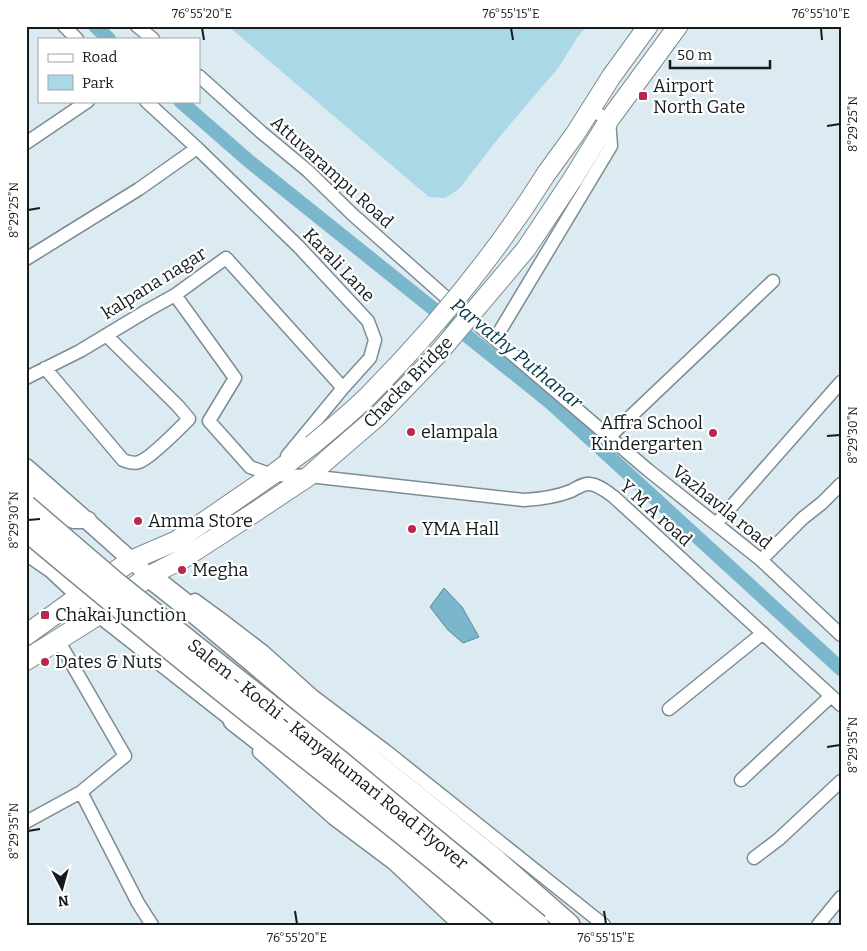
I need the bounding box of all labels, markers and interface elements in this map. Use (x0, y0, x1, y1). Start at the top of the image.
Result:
text: 76°55'20"E (172, 7, 232, 21)
text: 76°55'15"E (483, 7, 539, 21)
text: 76°55'10"E (792, 7, 850, 21)
legend (38, 38, 200, 102)
scale bar (670, 38, 770, 70)
text: 50 m (677, 46, 713, 64)
text: Road (82, 48, 117, 66)
text: Park (82, 74, 114, 92)
place label: Airport North Gate (653, 75, 745, 118)
marker: Airport North Gate (637, 90, 649, 102)
text: 8°29'25"N (846, 96, 860, 152)
street label: Attuvarampu Road (266, 111, 398, 233)
text: 8°29'25"N (7, 182, 21, 238)
street label: Karali Lane (298, 224, 380, 306)
street label: kalpana nagar (98, 242, 210, 324)
water label: Parvathy Puthanar (446, 293, 588, 414)
street label: Chacka Bridge (359, 332, 457, 432)
text: 8°29'30"N (846, 406, 860, 464)
place label: Affra School Kindergarten (590, 412, 704, 455)
place label: elampala (421, 421, 498, 443)
marker: elampala (405, 426, 417, 438)
marker: Affra School Kindergarten (707, 427, 719, 439)
street label: Vazhavila road (668, 460, 776, 554)
street label: Y M A road (615, 475, 697, 551)
text: 8°29'30"N (7, 491, 21, 549)
place label: Amma Store (148, 510, 253, 532)
marker: Amma Store (132, 515, 144, 527)
place label: YMA Hall (422, 518, 499, 540)
marker: YMA Hall (406, 523, 418, 535)
place label: Megha (192, 559, 249, 581)
marker: Megha (176, 564, 188, 576)
place label: Chakai Junction (55, 604, 187, 626)
marker: Chakai Junction (39, 609, 51, 621)
street label: Salem - Kochi - Kanyakumari Road Flyover (183, 634, 473, 874)
place label: Dates & Nuts (55, 651, 162, 673)
marker: Dates & Nuts (39, 656, 51, 668)
text: 8°29'35"N (846, 716, 860, 773)
text: 8°29'35"N (7, 802, 21, 859)
north arrow (38, 864, 88, 914)
text: N (57, 891, 70, 909)
text: 76°55'20"E (267, 931, 327, 945)
text: 76°55'15"E (578, 931, 634, 945)

